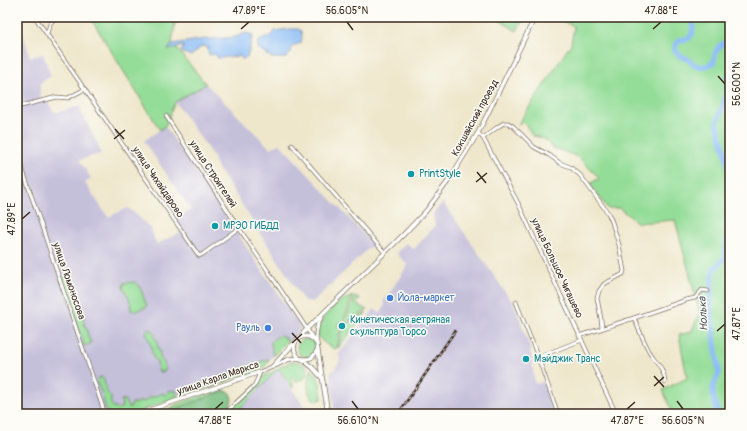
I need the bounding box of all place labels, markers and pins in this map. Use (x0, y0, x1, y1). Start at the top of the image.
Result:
place label: PrintStyle (419, 168, 461, 180)
marker: PrintStyle (406, 169, 416, 179)
place label: МРЭО ГИБДД (223, 220, 279, 232)
marker: МРЭО ГИБДД (210, 221, 220, 231)
place label: Йола-маркет (398, 291, 455, 304)
marker: Йола-маркет (385, 293, 395, 303)
place label: Кинетическая ветряная скульптура Торсо (350, 314, 450, 338)
marker: Кинетическая ветряная скульптура Торсо (337, 321, 347, 331)
place label: Рауль (236, 322, 260, 334)
marker: Рауль (263, 323, 273, 333)
place label: Мэйджик Транс (534, 353, 601, 365)
marker: Мэйджик Транс (521, 354, 531, 364)

